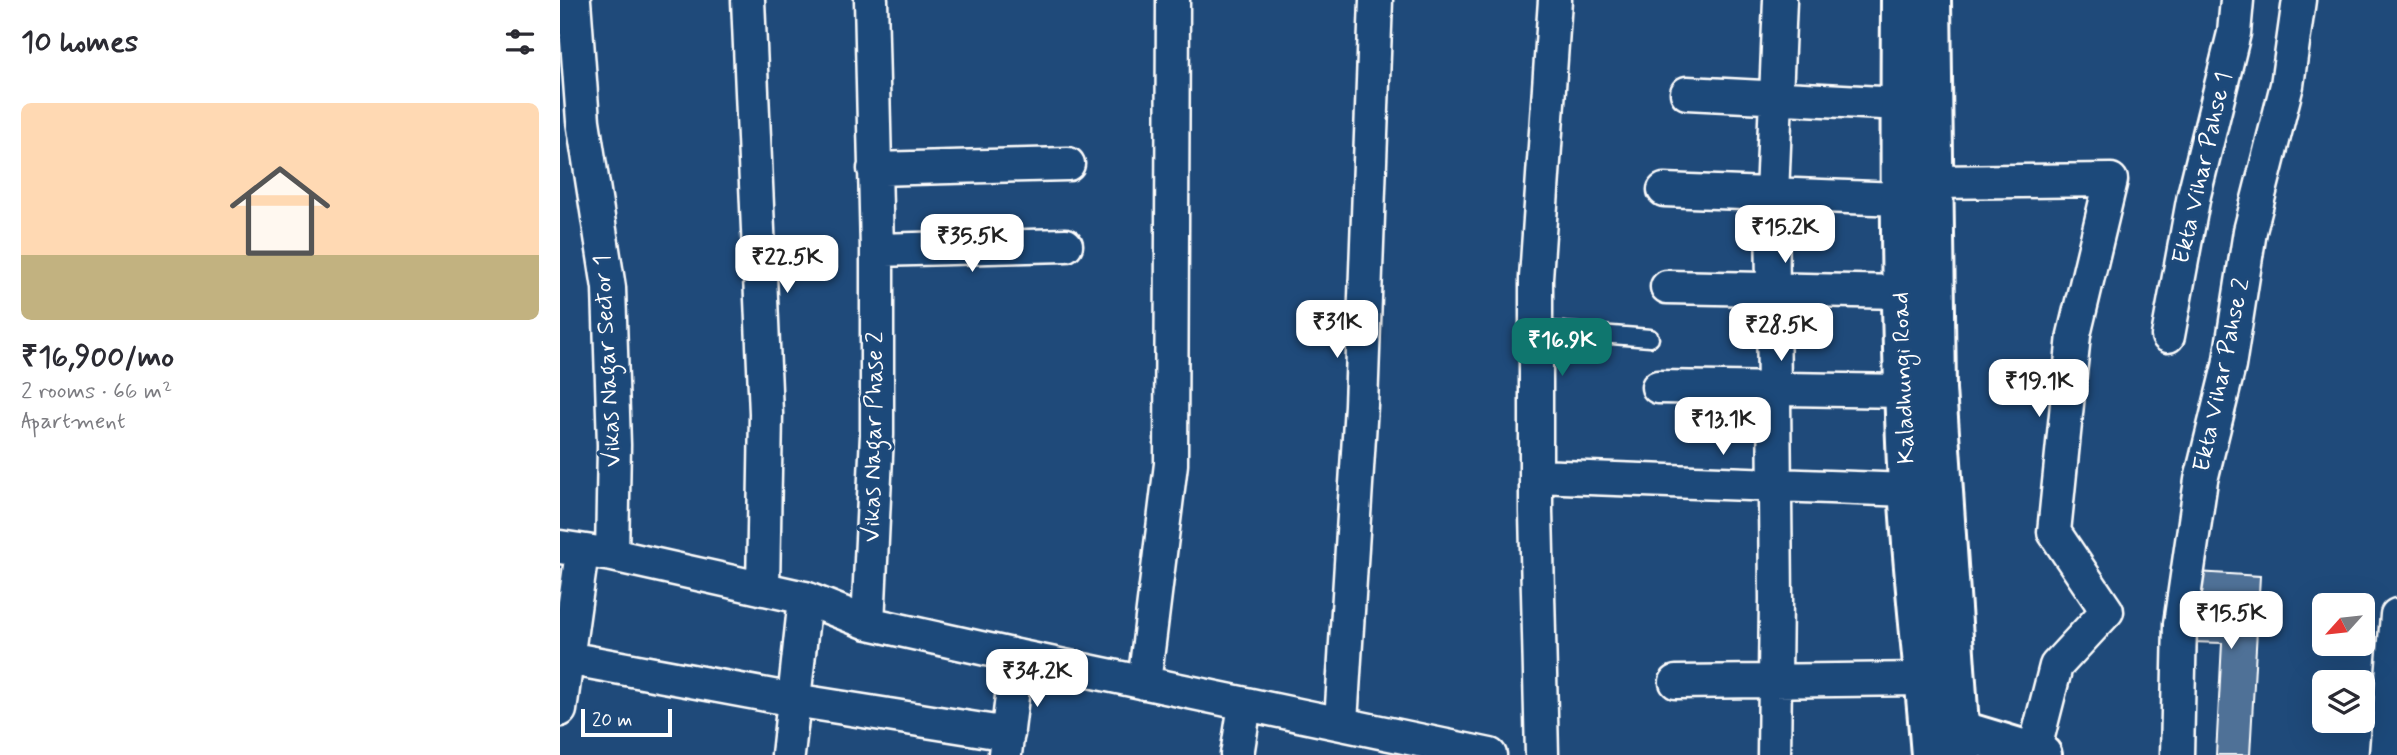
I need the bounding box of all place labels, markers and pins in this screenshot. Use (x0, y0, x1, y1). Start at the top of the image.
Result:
pin: ₹15.2K (1728, 205, 1842, 265)
pin: ₹35.5K (915, 215, 1029, 274)
pin: ₹22.5K (730, 236, 844, 295)
pin: ₹31K (1296, 300, 1378, 360)
pin: ₹28.5K (1724, 304, 1838, 363)
pin: ₹16.9K (1505, 318, 1619, 378)
pin: ₹19.1K (1982, 360, 2096, 419)
pin: ₹13.1K (1666, 398, 1780, 457)
pin: ₹15.5K (2174, 592, 2288, 651)
pin: ₹34.2K (980, 650, 1094, 709)

